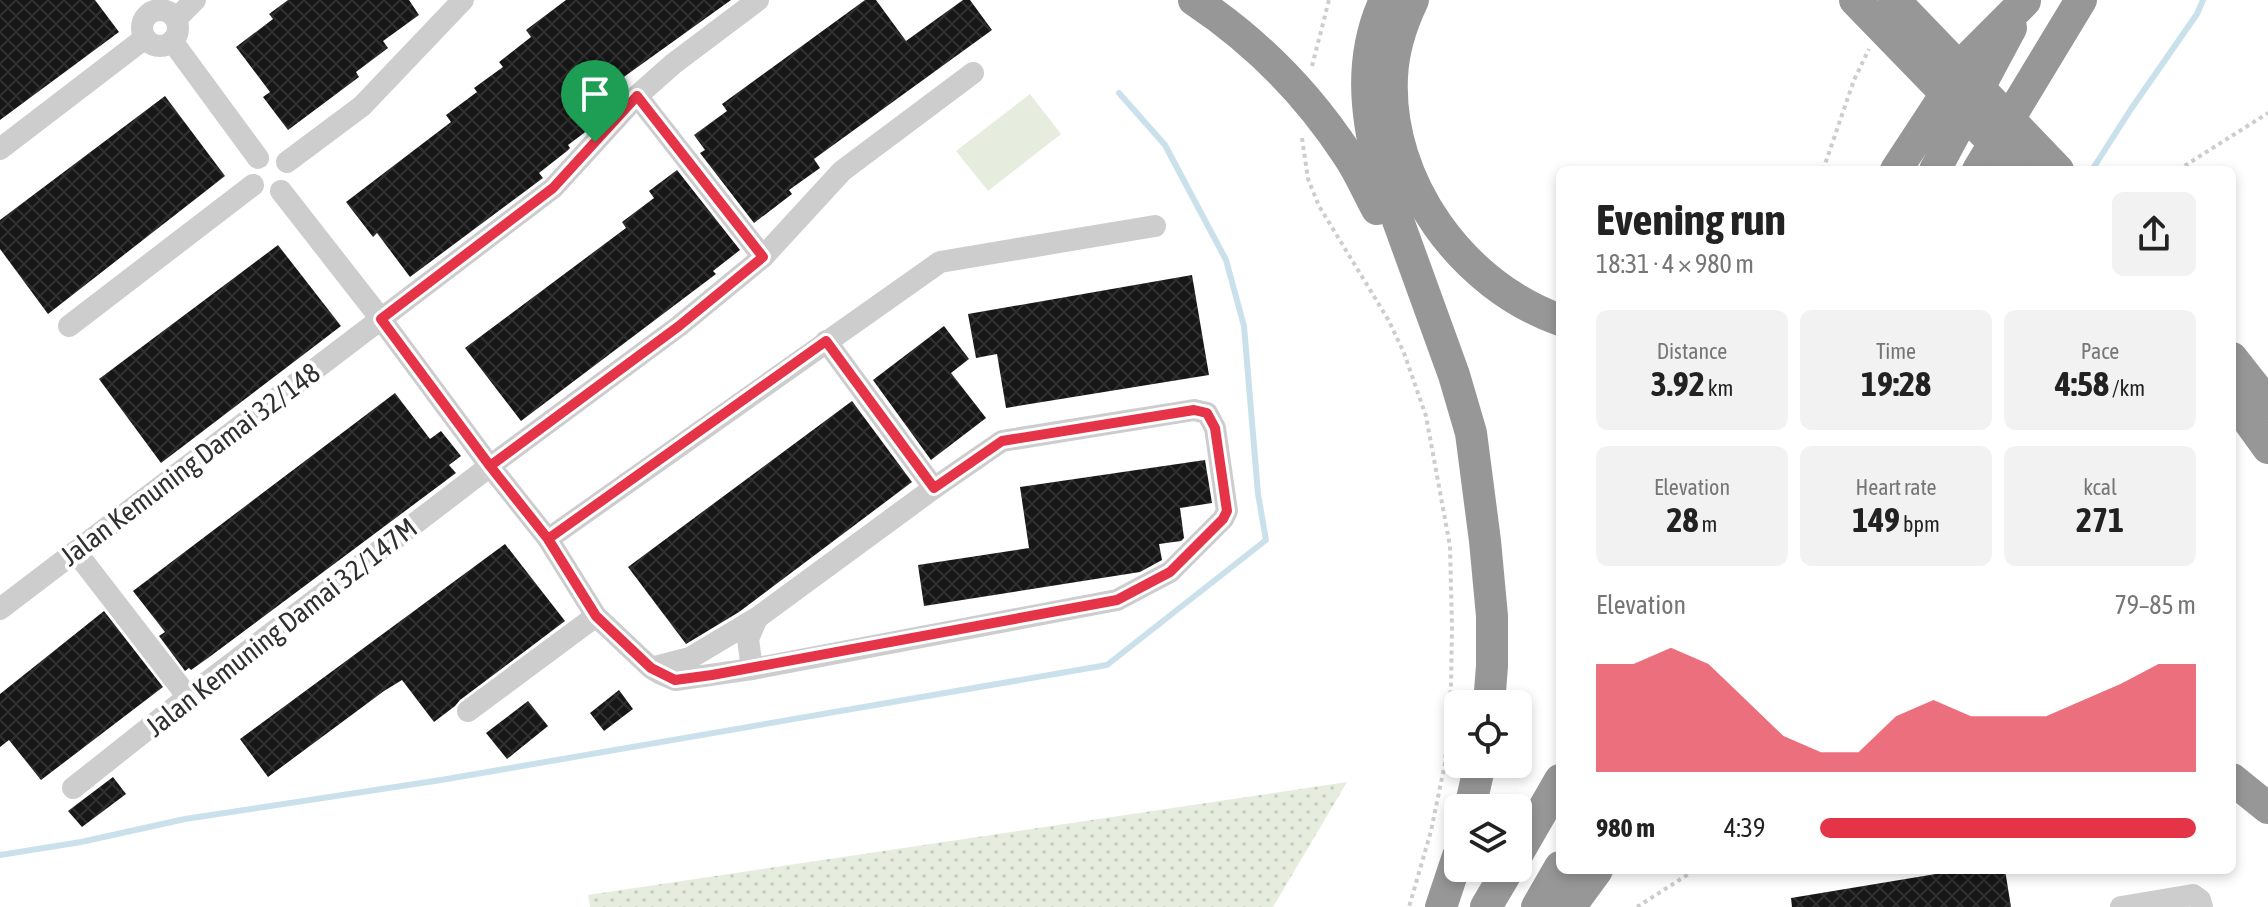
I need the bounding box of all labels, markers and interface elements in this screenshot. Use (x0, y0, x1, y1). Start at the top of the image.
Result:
pin (561, 60, 629, 142)
icon: arrive (573, 72, 617, 116)
button: share (2112, 192, 2196, 276)
text: Evening run (1596, 194, 1786, 244)
text: 18:31 · 4 × 980 m (1596, 249, 1754, 279)
text: Distance (1657, 338, 1727, 364)
text: Time (1876, 338, 1916, 364)
text: Pace (2081, 338, 2119, 364)
street label: Jalan Kemuning Damai 32/148 (54, 356, 326, 572)
text: 3.92 (1651, 364, 1705, 403)
text: 19:28 (1861, 364, 1931, 403)
text: 4:58 (2055, 364, 2109, 403)
text: km (1705, 375, 1733, 401)
text: /km (2109, 375, 2145, 401)
text: Elevation (1654, 474, 1730, 500)
text: Heart rate (1855, 474, 1937, 500)
text: kcal (2083, 474, 2117, 500)
text: 28 (1667, 500, 1699, 539)
text: 149 (1852, 500, 1900, 539)
text: 271 (2076, 500, 2124, 539)
street label: Jalan Kemuning Damai 32/147M (139, 511, 423, 743)
text: m (1699, 511, 1717, 537)
text: bpm (1900, 511, 1940, 537)
text: Elevation (1596, 590, 1686, 620)
text: 79–85 m (2114, 590, 2196, 620)
map controls (1444, 690, 1532, 882)
button: locate (1444, 690, 1532, 778)
button: layers (1444, 794, 1532, 882)
text: 980 m (1596, 813, 1655, 843)
text: 4:39 (1724, 813, 1765, 843)

